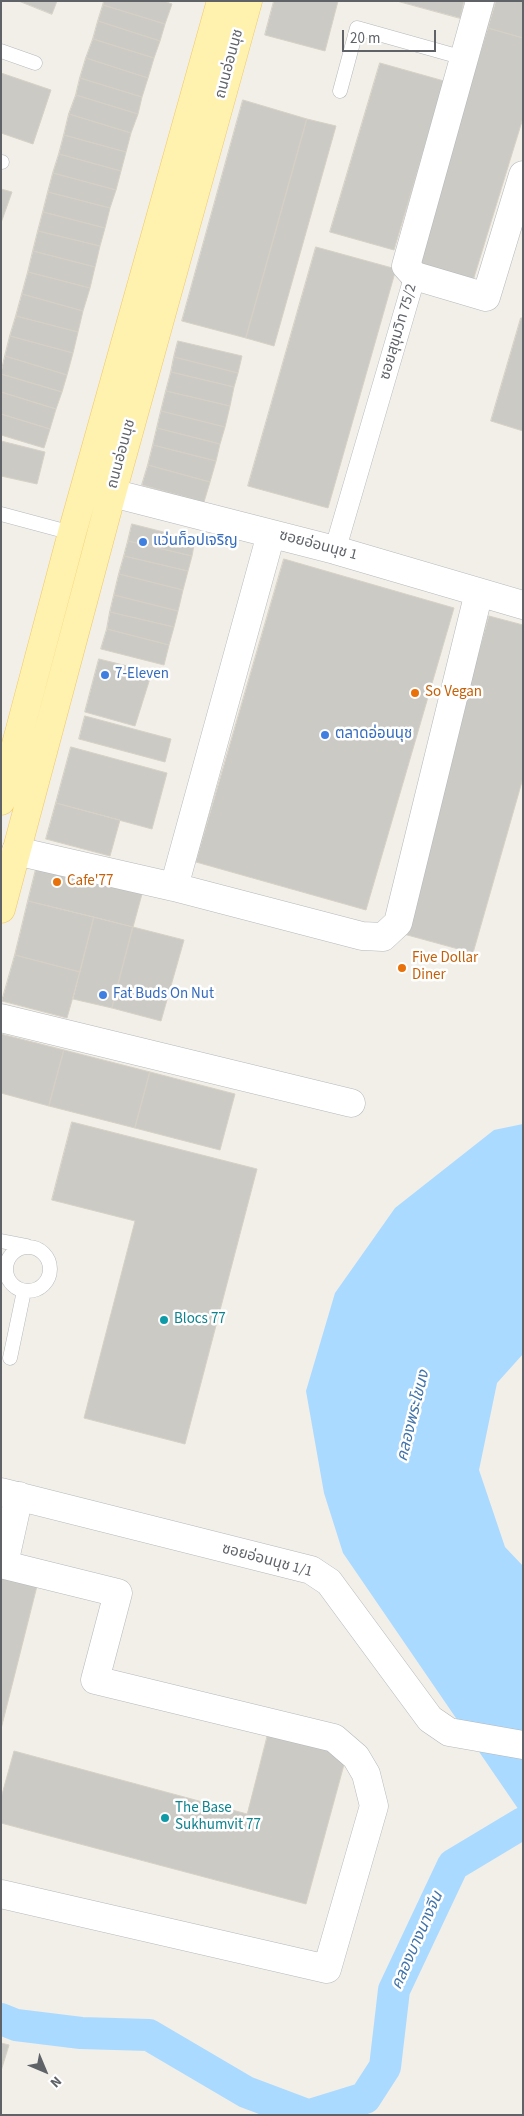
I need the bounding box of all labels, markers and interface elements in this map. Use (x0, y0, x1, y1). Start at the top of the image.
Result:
scale bar (344, 20, 438, 52)
street label: ถนนอ่อนนุช (212, 27, 248, 101)
text: 20 m (350, 28, 380, 49)
street label: ซอยสุขุมวิท 75/2 (377, 282, 421, 382)
street label: ถนนอ่อนนุช (104, 417, 140, 491)
street label: ซอยอ่อนนุช 1 (277, 527, 359, 565)
place label: แว่นท็อปเจริญ (153, 533, 238, 551)
marker: แว่นท็อปเจริญ (137, 536, 149, 548)
place label: 7-Eleven (115, 666, 169, 684)
marker: 7-Eleven (99, 669, 111, 681)
place label: So Vegan (425, 684, 482, 702)
marker: So Vegan (409, 687, 421, 699)
place label: ตลาดอ่อนนุช (335, 726, 412, 744)
marker: ตลาดอ่อนนุช (319, 729, 331, 741)
place label: Cafe'77 (67, 873, 113, 891)
marker: Cafe'77 (51, 876, 63, 888)
place label: Five Dollar Diner (412, 950, 478, 985)
marker: Five Dollar Diner (396, 962, 408, 974)
place label: Fat Buds On Nut (113, 986, 214, 1004)
marker: Fat Buds On Nut (97, 989, 109, 1001)
place label: Blocs 77 (174, 1311, 226, 1329)
marker: Blocs 77 (158, 1314, 170, 1326)
water label: คลองพระโขนง (393, 1369, 435, 1463)
street label: ซอยอ่อนนุช 1/1 (220, 1540, 314, 1582)
place label: The Base Sukhumvit 77 (175, 1800, 261, 1835)
marker: The Base Sukhumvit 77 (159, 1812, 171, 1824)
water label: คลองบางนางจีน (388, 1889, 448, 1993)
north arrow (20, 2046, 70, 2096)
text: N (45, 2071, 66, 2092)

